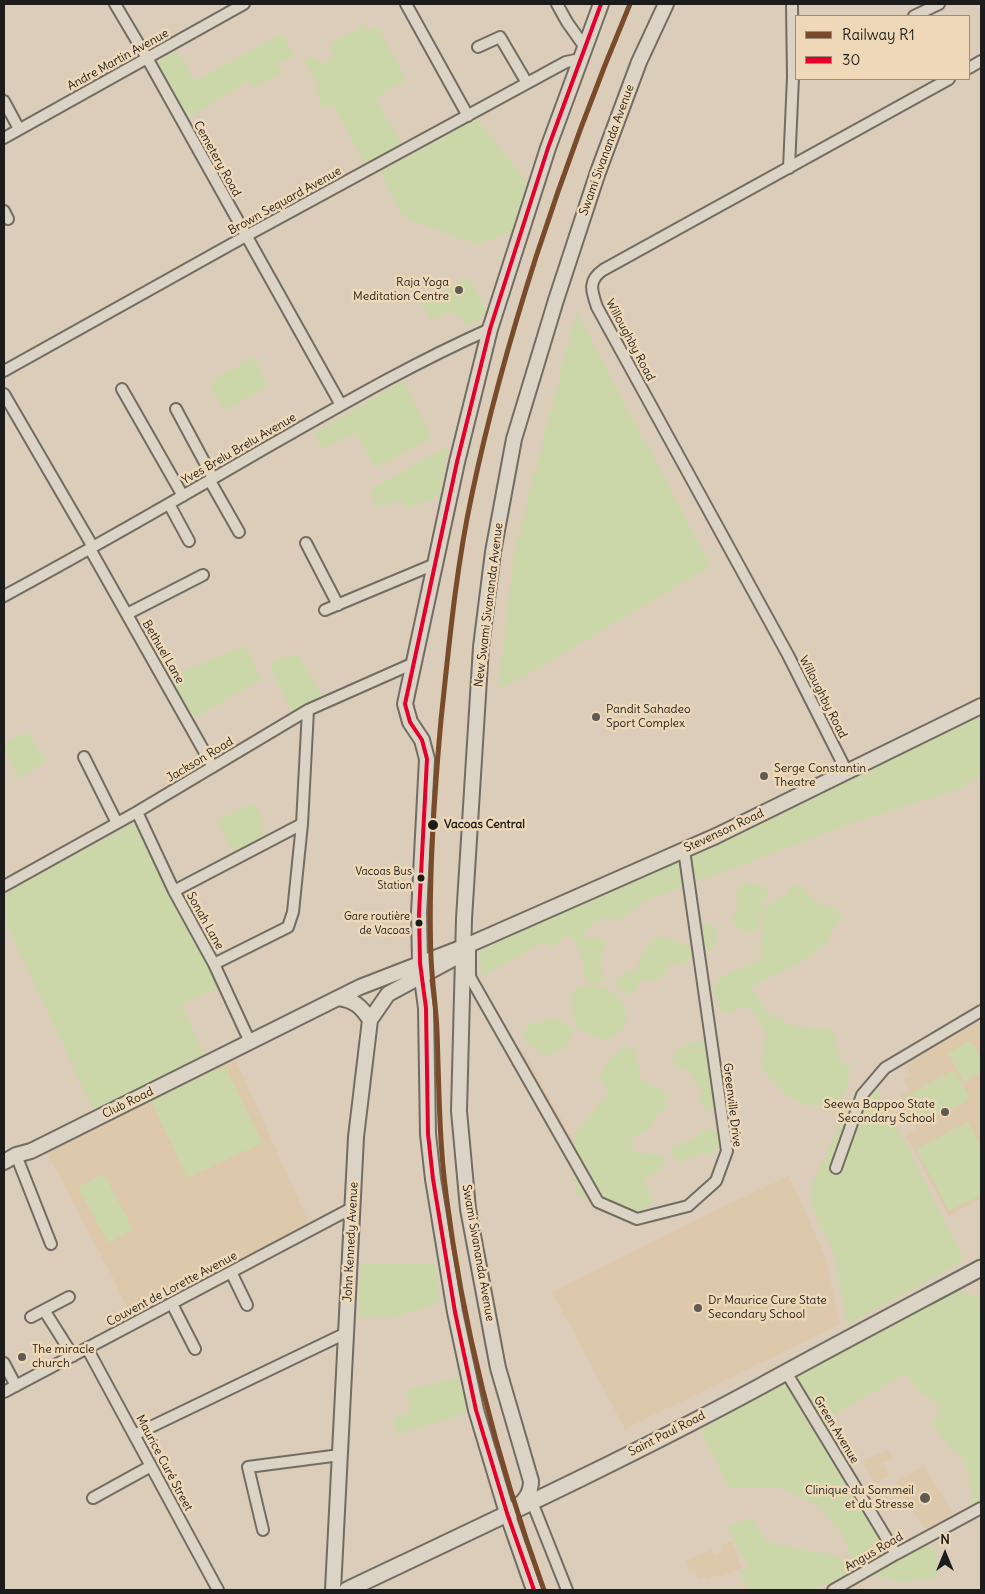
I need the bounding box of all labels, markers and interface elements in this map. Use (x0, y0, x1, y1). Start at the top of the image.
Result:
legend (795, 15, 970, 80)
text: Railway R1 (842, 25, 915, 44)
street label: Andre Martin Avenue (65, 26, 171, 94)
text: 30 (842, 50, 860, 69)
street label: Swami Sivananda Avenue (577, 82, 637, 218)
street label: Cemetery Road (190, 119, 244, 199)
street label: Brown Sequard Avenue (226, 164, 344, 238)
place label: Raja Yoga Meditation Centre (353, 276, 449, 304)
marker: Raja Yoga Meditation Centre (453, 284, 465, 296)
street label: Willoughby Road (602, 297, 658, 383)
street label: Yves Brelu Brelu Avenue (179, 410, 299, 488)
street label: New Swami Sivananda Avenue (472, 522, 506, 688)
street label: Bethuel Lane (139, 618, 187, 686)
street label: Willoughby Road (796, 653, 850, 741)
place label: Pandit Sahadeo Sport Complex (606, 703, 691, 731)
marker: Pandit Sahadeo Sport Complex (590, 711, 602, 723)
street label: Jackson Road (164, 734, 236, 786)
place label: Serge Constantin Theatre (774, 762, 866, 790)
marker: Serge Constantin Theatre (758, 770, 770, 782)
street label: Stevenson Road (682, 806, 766, 856)
marker: Vacoas Central (426, 818, 440, 832)
place label: Vacoas Central (444, 818, 525, 832)
place label: Vacoas Bus Station (355, 865, 412, 891)
marker: Vacoas Bus Station (416, 873, 426, 883)
street label: Sonah Lane (183, 890, 227, 952)
place label: Gare routière de Vacoas (344, 910, 410, 936)
marker: Gare routière de Vacoas (414, 918, 424, 928)
street label: Greenville Drive (720, 1062, 744, 1148)
street label: Club Road (100, 1084, 156, 1122)
place label: Seewa Bappoo State Secondary School (824, 1098, 935, 1126)
marker: Seewa Bappoo State Secondary School (939, 1106, 951, 1118)
street label: John Kennedy Avenue (341, 1181, 361, 1303)
street label: Swami Sivananda Avenue (459, 1184, 497, 1322)
street label: Couvent de Lorette Avenue (104, 1248, 240, 1330)
place label: Dr Maurice Cure State Secondary School (708, 1294, 827, 1322)
marker: Dr Maurice Cure State Secondary School (692, 1302, 704, 1314)
place label: The miracle church (32, 1343, 95, 1371)
marker: The miracle church (16, 1351, 28, 1363)
street label: Green Avenue (810, 1394, 862, 1466)
street label: Saint Paul Road (626, 1408, 708, 1460)
street label: Maurice Curé Street (133, 1412, 195, 1514)
place label: Clinique du Sommeil et du Stresse (805, 1484, 914, 1512)
marker: Clinique du Sommeil et du Stresse (918, 1491, 932, 1505)
north arrow (920, 1529, 970, 1579)
street label: Angus Road (842, 1530, 906, 1574)
text: N (940, 1530, 950, 1548)

